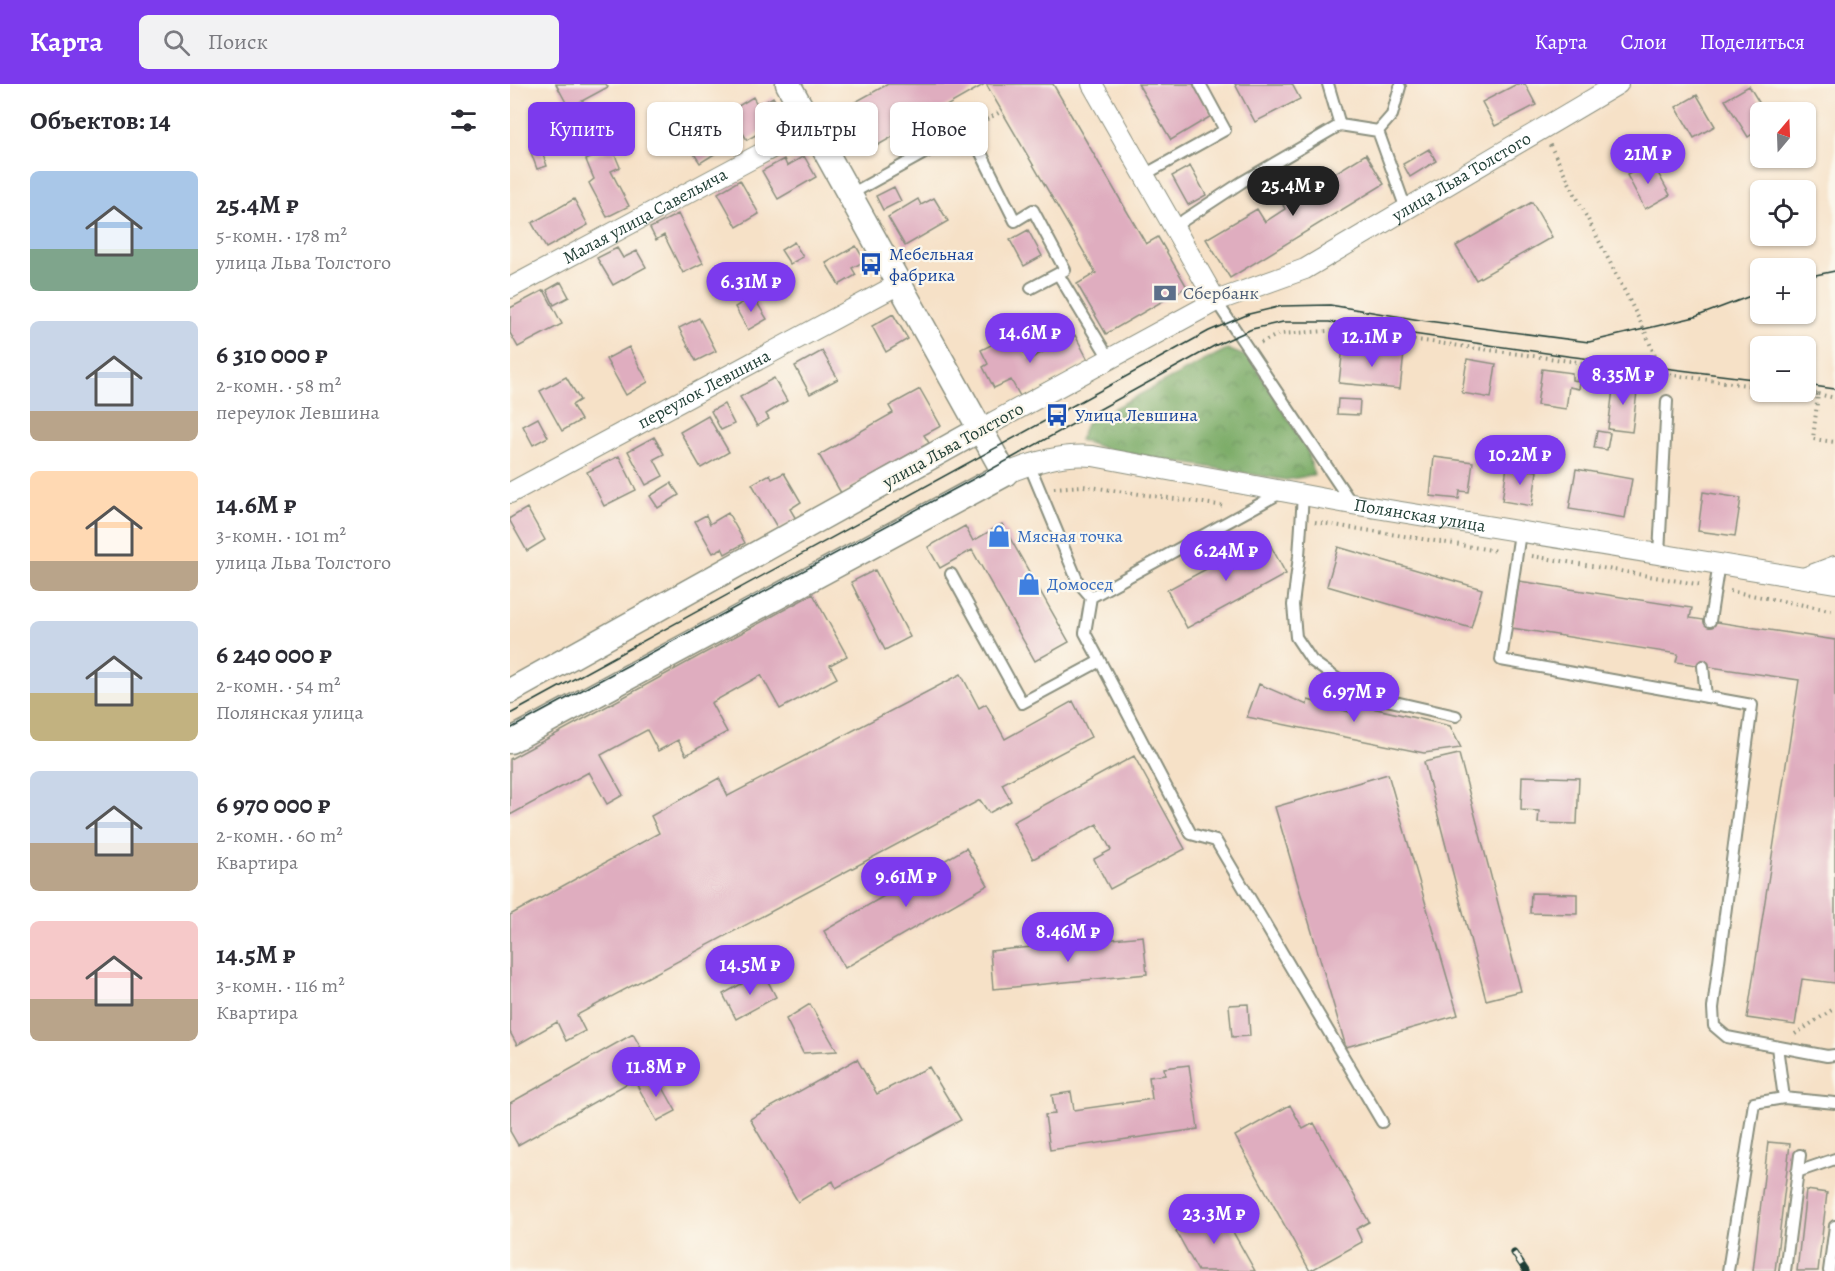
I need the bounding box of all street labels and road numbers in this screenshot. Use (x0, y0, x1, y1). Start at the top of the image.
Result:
street label: улица Льва Толстого (1386, 126, 1535, 228)
street label: Малая улица Савельича (558, 162, 732, 270)
street label: переулок Левшина (633, 343, 775, 434)
street label: улица Льва Толстого (877, 396, 1028, 494)
street label: Полянская улица (1352, 493, 1488, 538)

